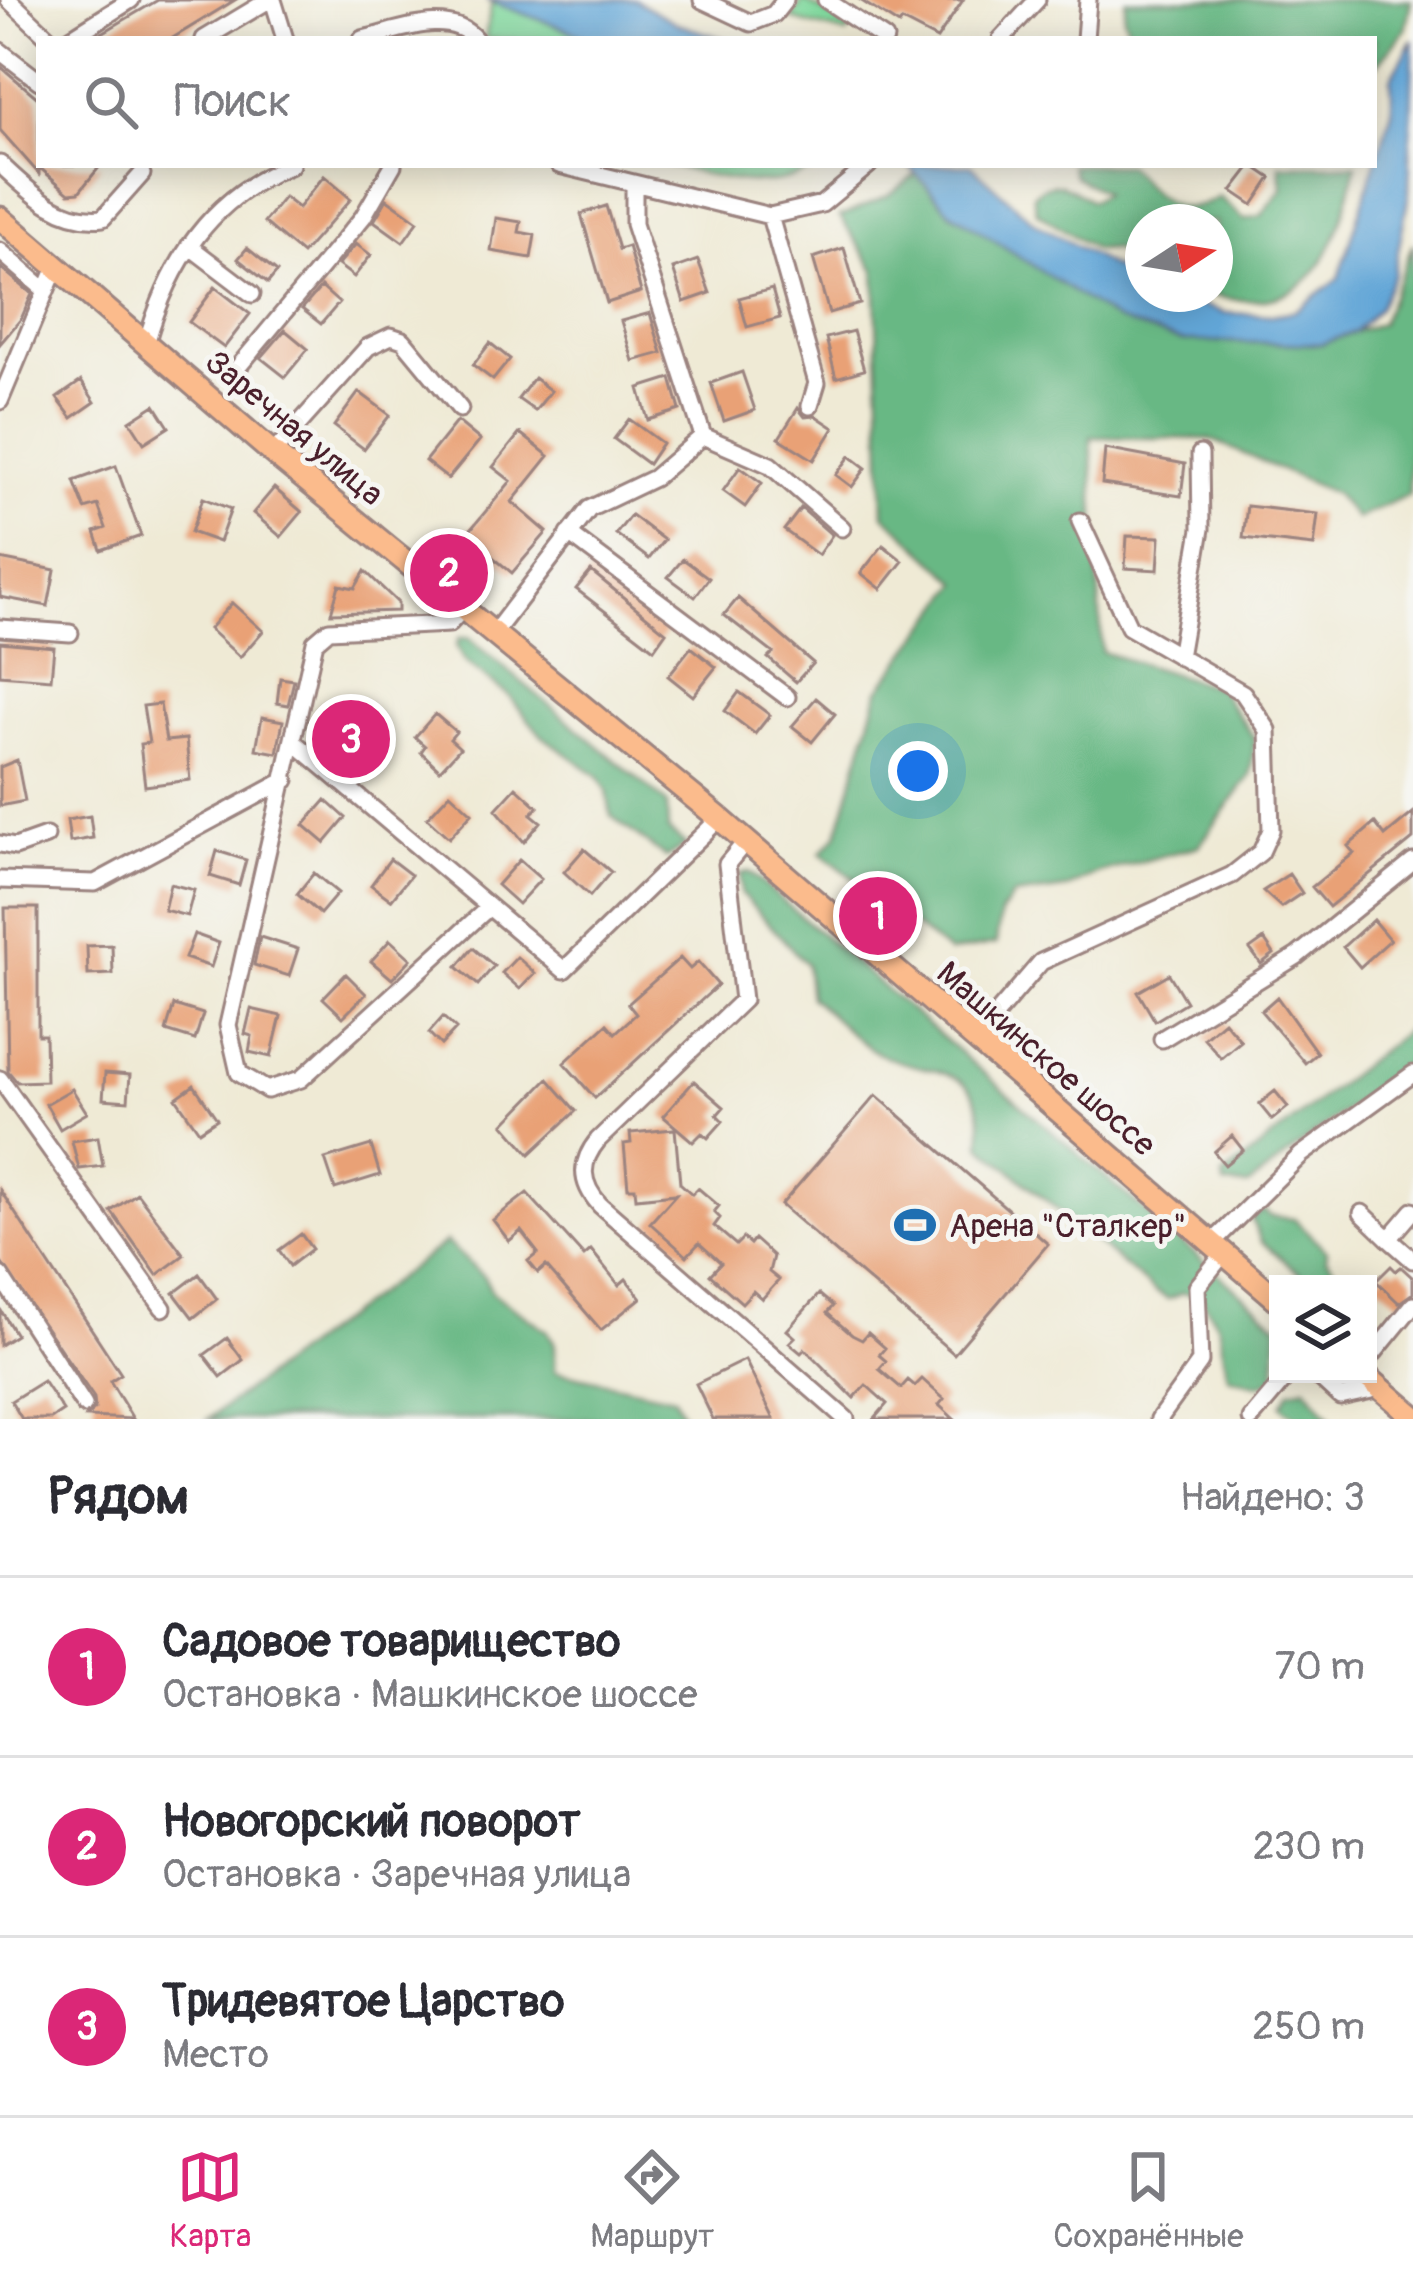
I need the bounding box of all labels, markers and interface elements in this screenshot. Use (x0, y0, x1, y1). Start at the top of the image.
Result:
search box (36, 36, 1377, 168)
icon: search (78, 69, 144, 135)
text: Поиск (174, 74, 291, 130)
north arrow (1125, 204, 1233, 312)
street label: Заречная улица (196, 342, 392, 515)
pin: 2 (410, 528, 488, 618)
pin: 3 (312, 694, 390, 784)
your location (888, 741, 948, 801)
pin: 1 (839, 871, 917, 961)
street label: Машкинское шоссе (928, 953, 1164, 1165)
sports icon: Арена "Сталкер" (892, 1202, 938, 1248)
place label: Арена "Сталкер" (949, 1206, 1187, 1247)
map controls (1269, 1275, 1377, 1383)
button: layers (1269, 1275, 1377, 1383)
text: Рядом (48, 1465, 189, 1529)
text: Найдено: 3 (1180, 1473, 1365, 1522)
text: Садовое товарищество (162, 1614, 621, 1670)
text: 1 (79, 1642, 95, 1691)
text: 70 m (1275, 1642, 1365, 1691)
text: Остановка · Машкинское шоссе (162, 1670, 698, 1719)
text: Новогорский поворот (162, 1794, 581, 1850)
text: 2 (76, 1822, 98, 1871)
text: 230 m (1253, 1822, 1365, 1871)
text: Остановка · Заречная улица (162, 1850, 631, 1899)
text: Тридевятое Царство (162, 1974, 564, 2030)
text: 3 (76, 2002, 98, 2051)
text: 250 m (1252, 2002, 1365, 2051)
text: Место (162, 2030, 269, 2079)
tab: Карта (169, 2144, 251, 2257)
tab: Маршрут (590, 2144, 714, 2257)
tab: Сохранённые (1053, 2144, 1244, 2257)

